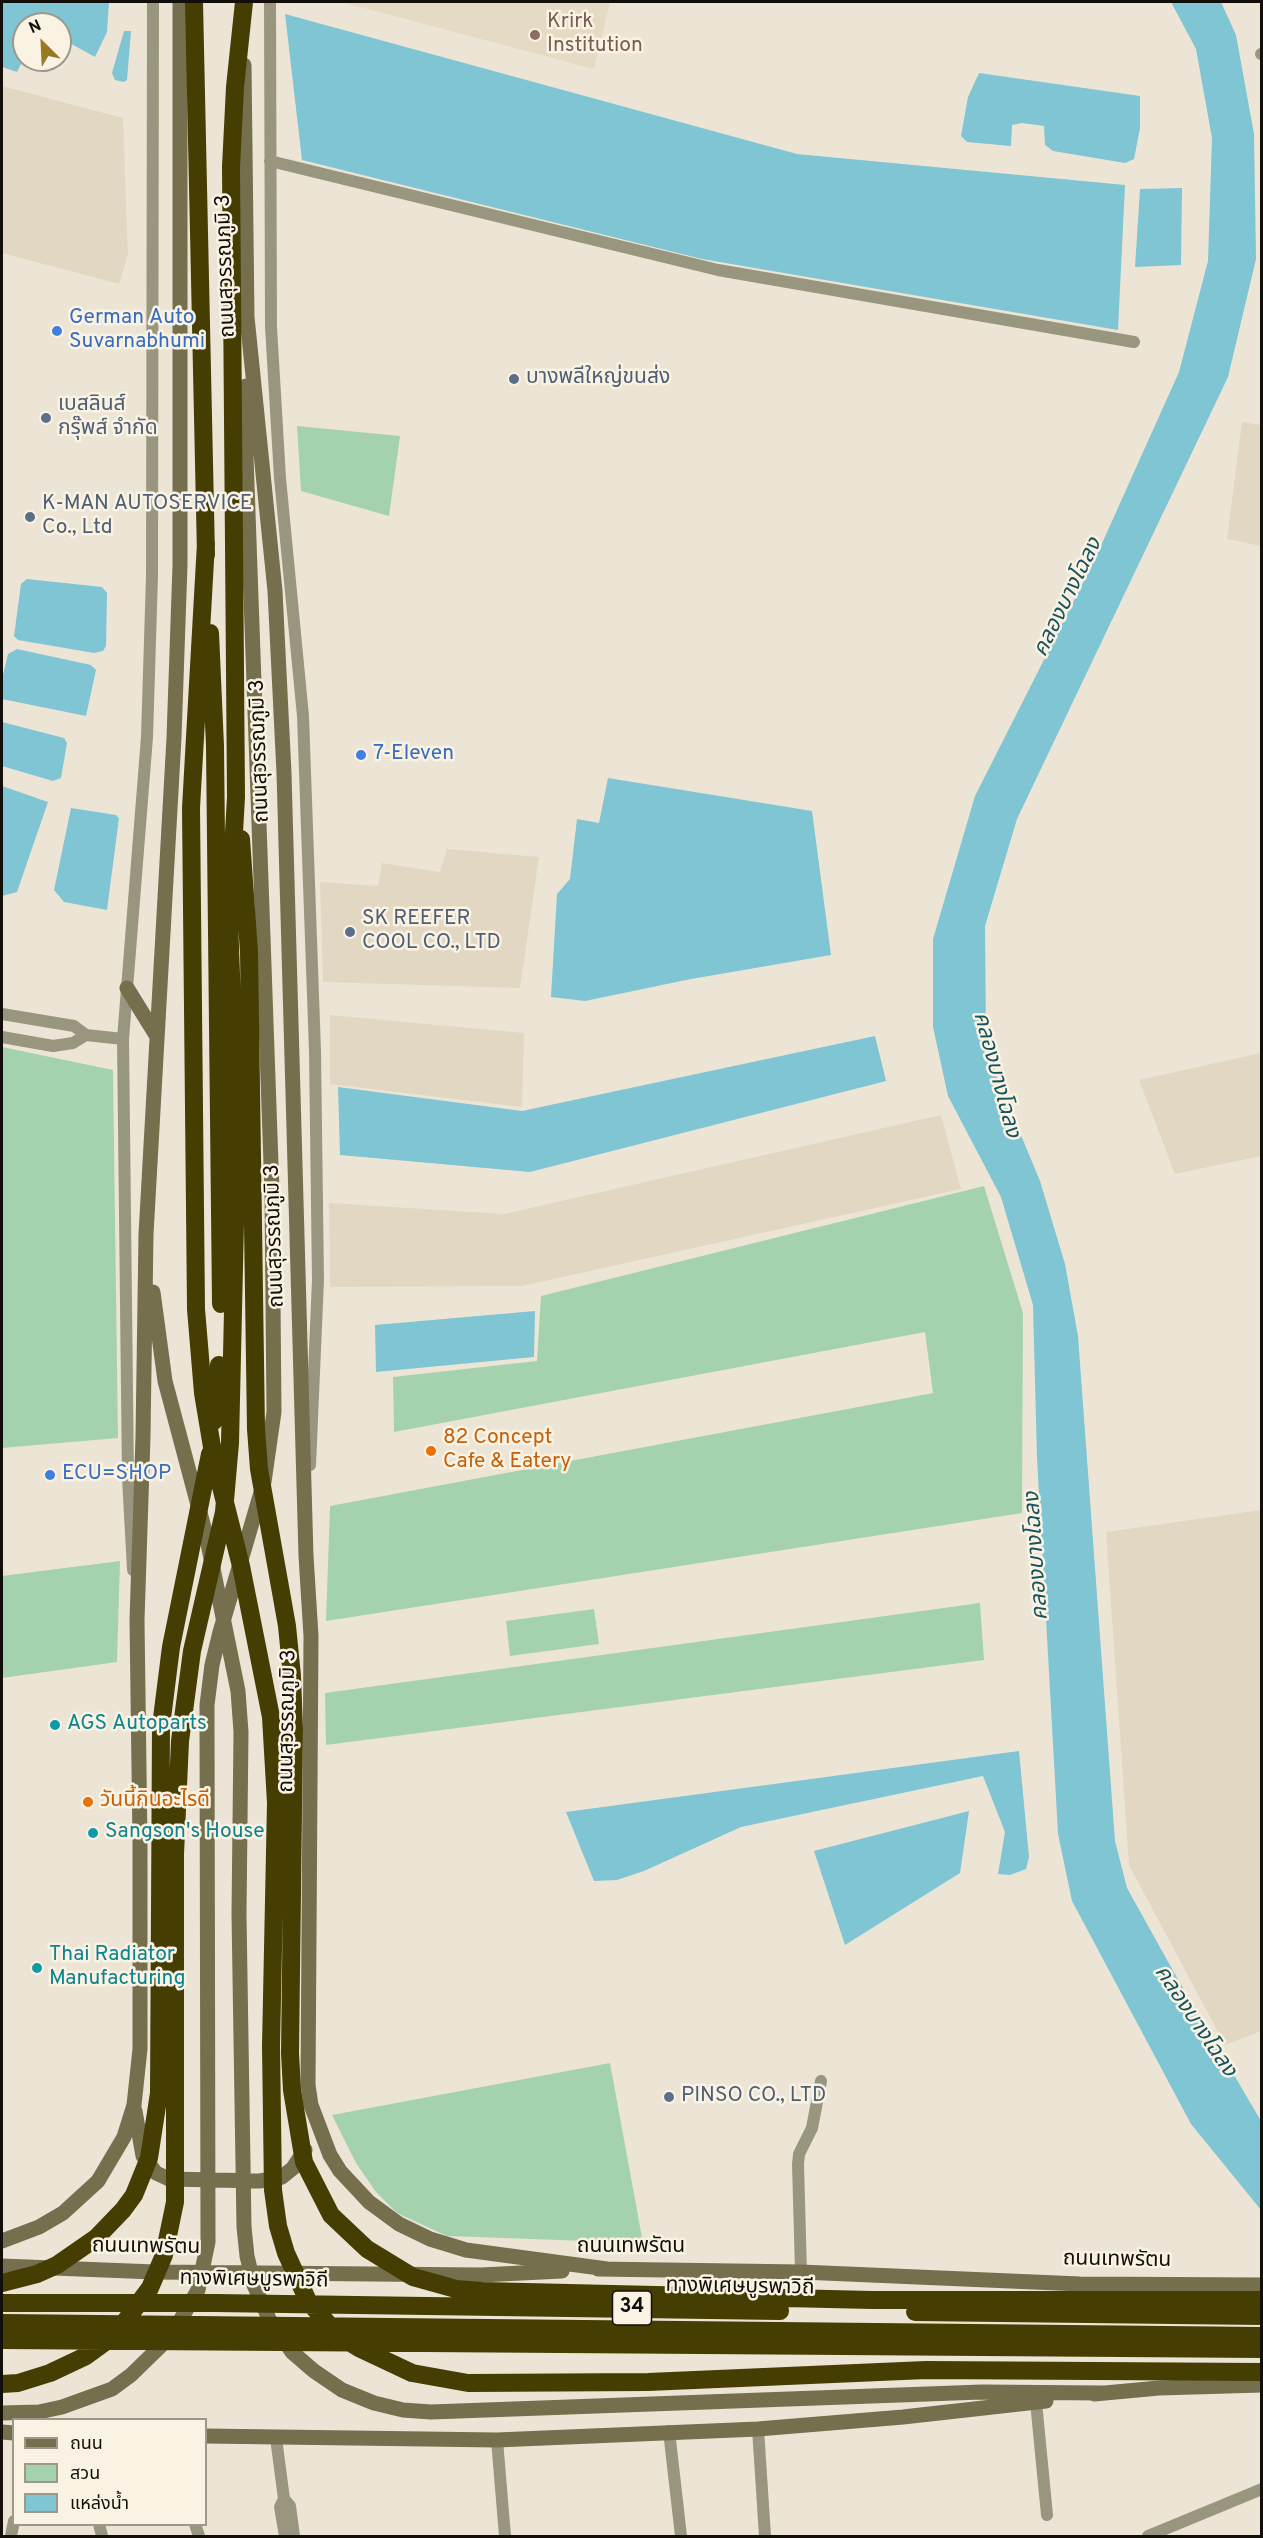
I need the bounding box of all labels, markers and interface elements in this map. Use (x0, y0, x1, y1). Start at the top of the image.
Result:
place label: Krirk Institution (547, 10, 643, 60)
north arrow (12, 12, 72, 72)
text: N (26, 16, 45, 39)
marker: Krirk Institution (528, 28, 542, 42)
street label: ถนนสุวรรณภูมิ 3 (212, 194, 242, 338)
place label: German Auto Suvarnabhumi (69, 306, 205, 356)
marker: German Auto Suvarnabhumi (50, 324, 64, 338)
place label: บางพลีใหญ่ขนส่ง (526, 366, 670, 392)
marker: บางพลีใหญ่ขนส่ง (507, 372, 521, 386)
place label: เบสลินส์ กรุ๊พส์ จำกัด (58, 393, 158, 443)
marker: เบสลินส์ กรุ๊พส์ จำกัด (39, 411, 53, 425)
place label: K-MAN AUTOSERVICE Co., Ltd (42, 492, 252, 542)
marker: K-MAN AUTOSERVICE Co., Ltd (23, 510, 37, 524)
water label: คลองบางโฉลง (1029, 534, 1109, 662)
street label: ถนนสุวรรณภูมิ 3 (246, 679, 276, 823)
place label: 7-Eleven (373, 742, 454, 768)
marker: 7-Eleven (354, 748, 368, 762)
place label: SK REEFER COOL CO., LTD (362, 907, 501, 957)
marker: SK REEFER COOL CO., LTD (343, 925, 357, 939)
water label: คลองบางโฉลง (966, 1009, 1024, 1141)
street label: ถนนสุวรรณภูมิ 3 (261, 1164, 291, 1308)
place label: 82 Concept Cafe & Eatery (443, 1426, 571, 1476)
marker: 82 Concept Cafe & Eatery (424, 1444, 438, 1458)
place label: ECU=SHOP (62, 1462, 171, 1488)
marker: ECU=SHOP (43, 1468, 57, 1482)
water label: คลองบางโฉลง (1020, 1491, 1056, 1621)
street label: ถนนสุวรรณภูมิ 3 (275, 1649, 303, 1793)
place label: AGS Autoparts (67, 1712, 207, 1738)
marker: AGS Autoparts (48, 1718, 62, 1732)
place label: วันนี้กินอะไรดี (100, 1789, 210, 1815)
marker: วันนี้กินอะไรดี (81, 1795, 95, 1809)
place label: Sangson's House (105, 1820, 264, 1846)
marker: Sangson's House (86, 1826, 100, 1840)
place label: Thai Radiator Manufacturing (49, 1943, 186, 1993)
marker: Thai Radiator Manufacturing (30, 1961, 44, 1975)
water label: คลองบางโฉลง (1147, 1961, 1241, 2083)
place label: PINSO CO., LTD (681, 2084, 826, 2110)
marker: PINSO CO., LTD (662, 2090, 676, 2104)
street label: ถนนเทพรัตน (92, 2234, 200, 2262)
street label: ถนนเทพรัตน (577, 2235, 685, 2261)
street label: ถนนเทพรัตน (1063, 2247, 1171, 2275)
street label: ทางพิเศษบูรพาวิถี (179, 2267, 329, 2295)
street label: ทางพิเศษบูรพาวิถี (665, 2274, 815, 2302)
road number: 34 (612, 2291, 652, 2325)
legend (12, 2418, 207, 2526)
text: ถนน (70, 2433, 103, 2456)
text: สวน (70, 2463, 100, 2486)
text: แหล่งน้ำ (70, 2493, 129, 2516)

